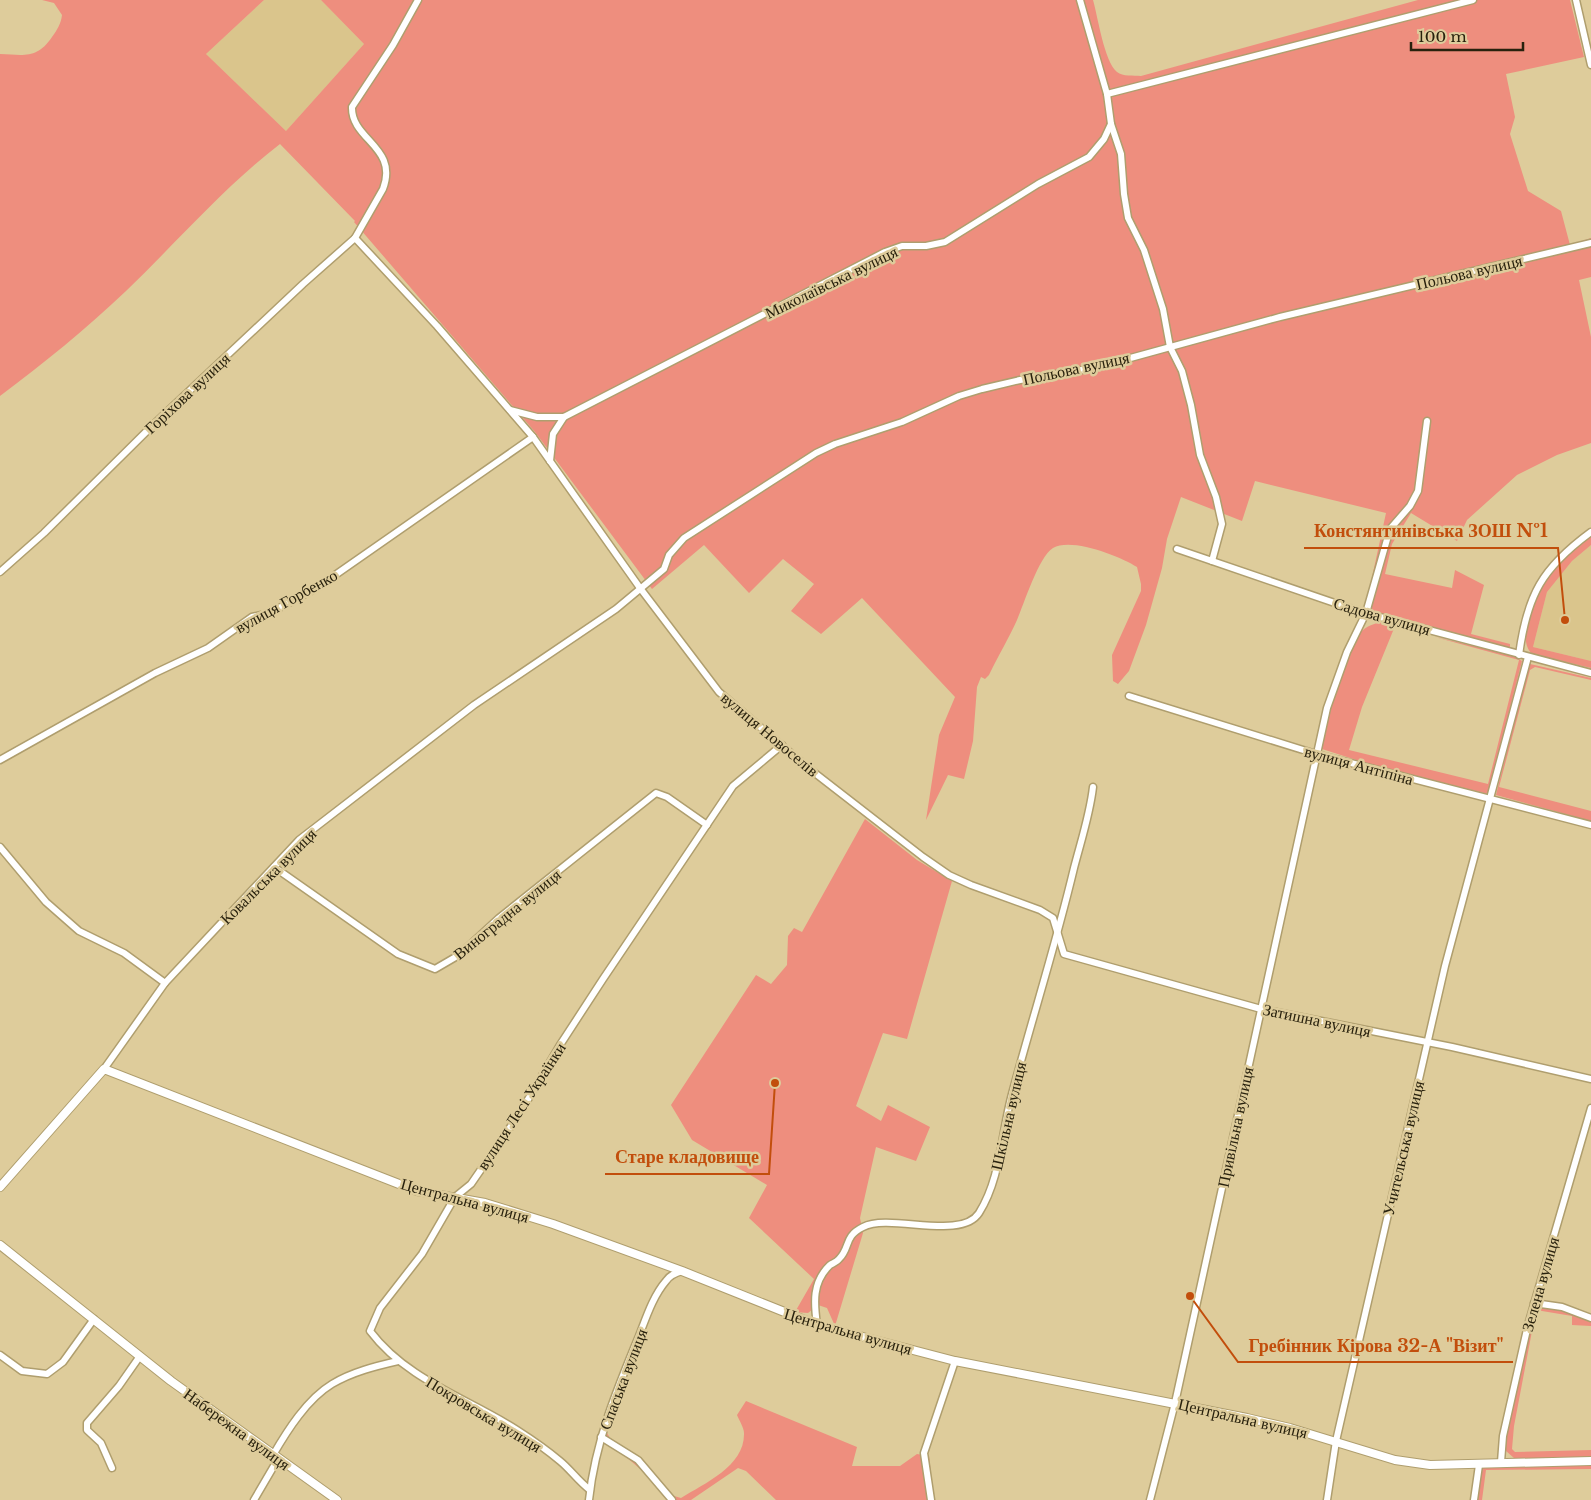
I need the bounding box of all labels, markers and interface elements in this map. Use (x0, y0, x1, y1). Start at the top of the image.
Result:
scale bar (1411, 20, 1524, 52)
text: 100 m (1418, 27, 1467, 46)
street label: Миколаївська вулиця (761, 241, 901, 323)
street label: Польова вулиця (1414, 250, 1525, 294)
street label: Польова вулиця (1021, 347, 1132, 389)
street label: Горіхова вулиця (140, 348, 234, 438)
callout: Констянтинівська ЗОШ №1 (1304, 515, 1558, 548)
text: Констянтинівська ЗОШ №1 (1314, 520, 1548, 542)
street label: вулиця Горбенко (231, 565, 341, 637)
street label: Садова вулиця (1331, 593, 1433, 640)
street label: вулиця Новоселів (717, 687, 823, 781)
street label: вулиця Антіпіна (1303, 741, 1415, 789)
street label: Ковальська вулиця (216, 823, 321, 928)
street label: Виноградна вулиця (449, 864, 565, 964)
street label: Затишна вулиця (1261, 999, 1373, 1041)
street label: вулиця Лесі Українки (472, 1038, 570, 1173)
street label: Шкільна вулиця (986, 1059, 1030, 1172)
street label: Привільна вулиця (1212, 1064, 1258, 1189)
street label: Учительська вулиця (1378, 1078, 1428, 1217)
callout: Старе кладовище (605, 1141, 769, 1174)
text: Старе кладовище (615, 1146, 759, 1168)
street label: Центральна вулиця (399, 1173, 532, 1227)
street label: Зелена вулиця (1517, 1234, 1563, 1333)
street label: Центральна вулиця (782, 1303, 915, 1359)
street label: Спаська вулиця (595, 1325, 652, 1432)
callout: Гребінник Кірова 32-А "Візит" (1238, 1329, 1513, 1362)
text: Гребінник Кірова 32-А "Візит" (1248, 1335, 1504, 1357)
street label: Покровська вулиця (423, 1372, 546, 1457)
street label: Набережна вулиця (180, 1384, 295, 1475)
street label: Центральна вулиця (1176, 1393, 1310, 1443)

